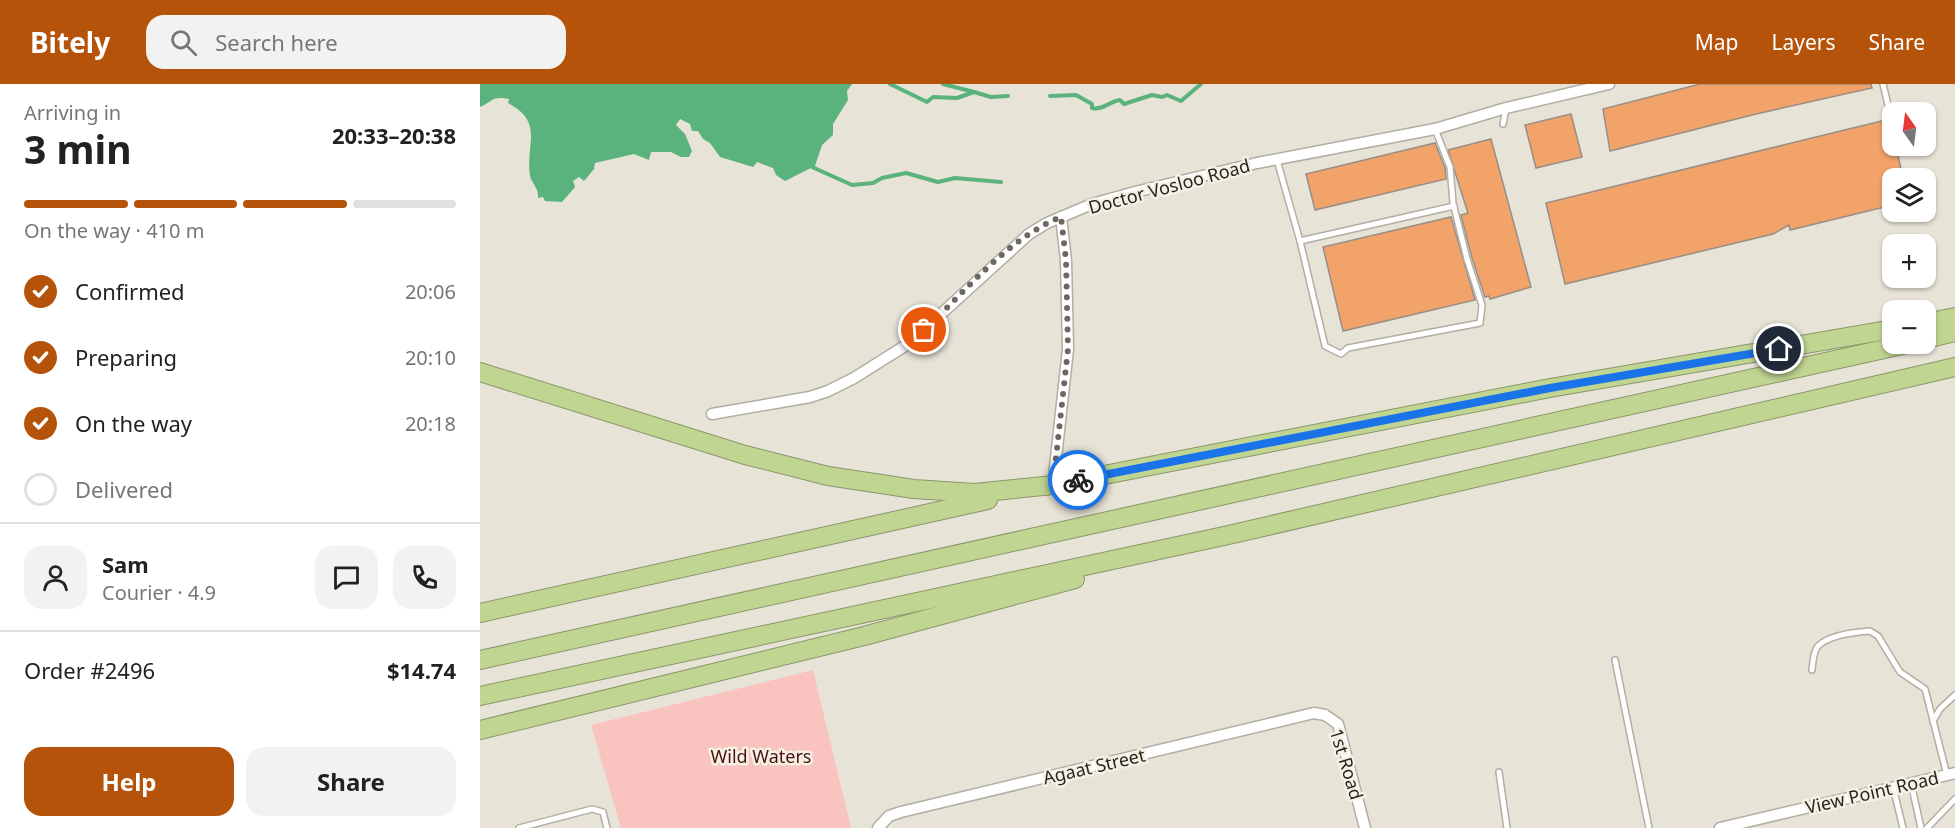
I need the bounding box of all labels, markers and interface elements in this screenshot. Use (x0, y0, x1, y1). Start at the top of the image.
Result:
search box (146, 15, 566, 69)
text: Bitely (30, 23, 110, 61)
icon: search (167, 26, 200, 59)
text: Search here (215, 27, 338, 57)
text: Map (1695, 28, 1739, 56)
text: Layers (1772, 28, 1836, 56)
text: Share (1869, 28, 1925, 56)
text: Arriving in (24, 99, 121, 126)
north arrow (1882, 102, 1936, 156)
map controls (1882, 102, 1936, 354)
text: 20:33–20:38 (332, 120, 456, 150)
text: 3 min (24, 122, 131, 175)
street label: Doctor Vosloo Road (1085, 153, 1253, 219)
button: layers (1882, 168, 1936, 222)
text: On the way · 410 m (24, 217, 204, 244)
button: + (1882, 234, 1936, 288)
icon: check (24, 275, 57, 308)
text: Confirmed (75, 276, 185, 306)
text: 20:06 (405, 278, 456, 305)
button: − (1882, 300, 1936, 354)
pin (898, 304, 949, 355)
icon: bag (907, 313, 940, 346)
pin (1753, 323, 1804, 374)
icon: home (1762, 332, 1795, 365)
icon: check (24, 341, 57, 374)
text: Preparing (75, 342, 177, 372)
text: 20:10 (405, 344, 456, 371)
icon: check (24, 407, 57, 440)
text: On the way (75, 408, 192, 438)
text: 20:18 (405, 410, 456, 437)
courier (1048, 450, 1108, 510)
icon: bike (1062, 464, 1095, 497)
text: Delivered (75, 474, 173, 504)
button: person (24, 546, 87, 609)
button: chat (315, 546, 378, 609)
button: phone (393, 546, 456, 609)
text: Sam (102, 549, 149, 579)
text: Courier · 4.9 (102, 579, 216, 606)
text: Order #2496 (24, 655, 155, 685)
text: $14.74 (387, 655, 456, 685)
street label: 1st Road (1325, 725, 1369, 803)
street label: Agaat Street (1041, 742, 1148, 789)
park label: Wild Waters (711, 744, 811, 768)
button: Help (24, 747, 234, 816)
button: Share (246, 747, 456, 816)
street label: View Point Road (1803, 765, 1941, 819)

